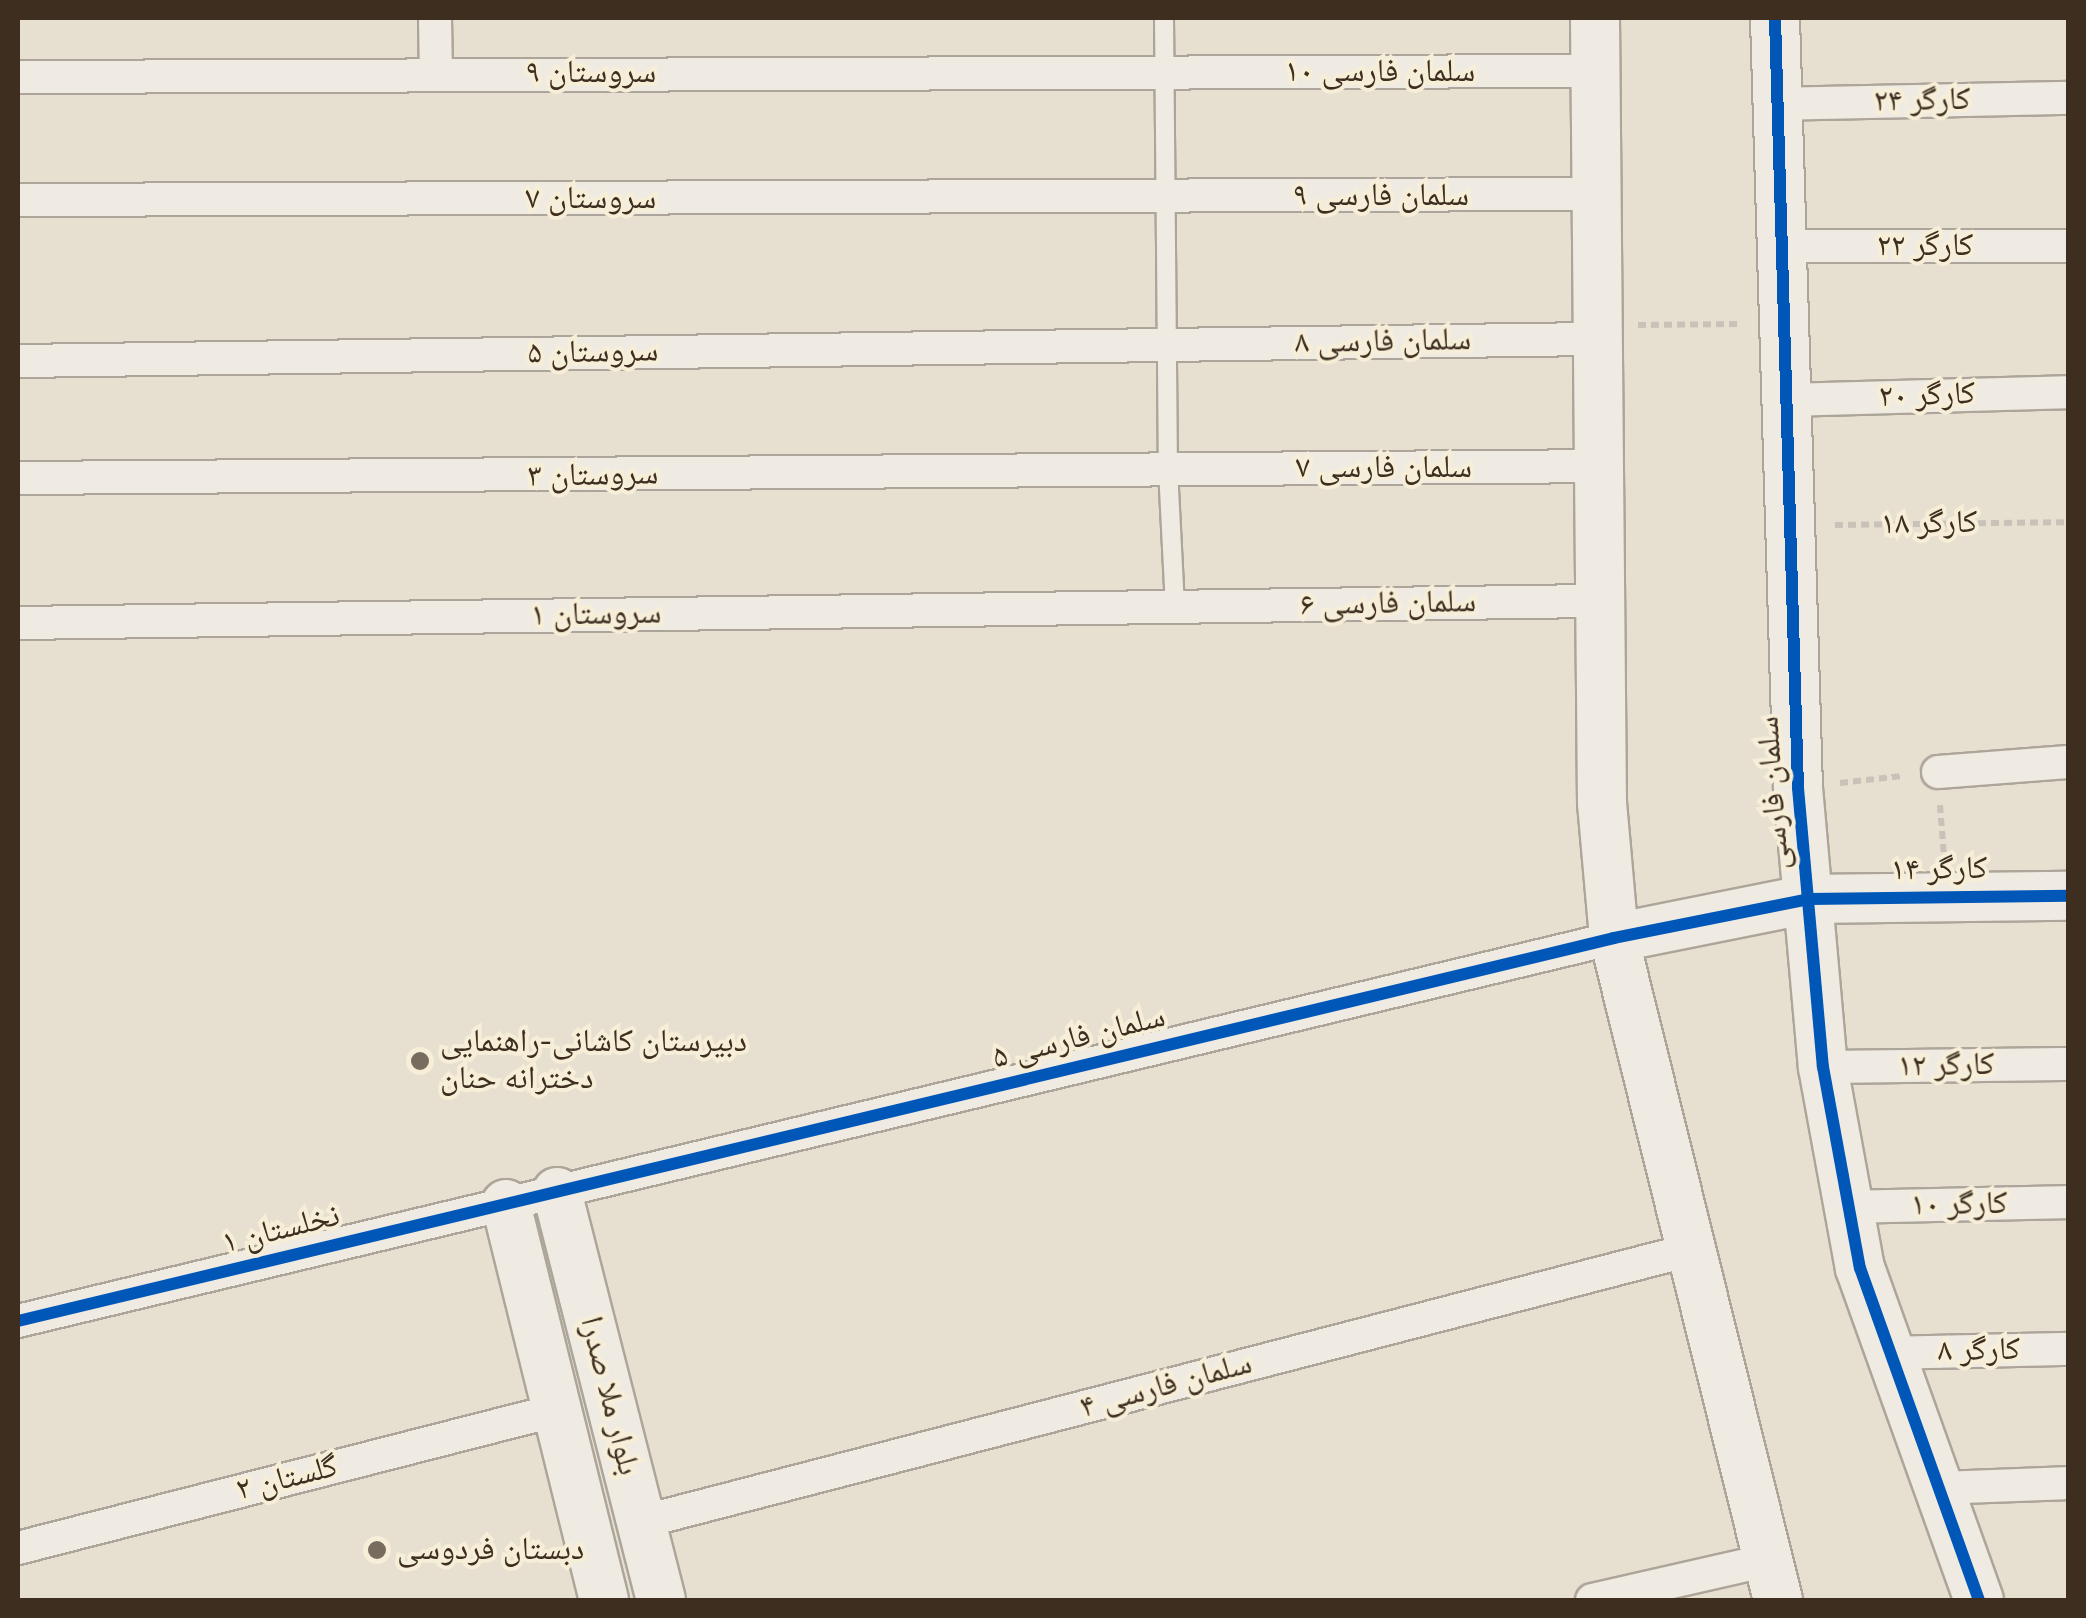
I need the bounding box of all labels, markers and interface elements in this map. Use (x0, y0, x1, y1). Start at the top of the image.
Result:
street label: سلمان فارسی ۱۰ (1285, 53, 1475, 91)
street label: سروستان ۹ (526, 54, 656, 92)
street label: کارگر ۲۴ (1873, 81, 1971, 121)
street label: سلمان فارسی ۹ (1293, 177, 1469, 215)
street label: سروستان ۷ (526, 180, 656, 218)
street label: کارگر ۲۲ (1877, 227, 1973, 265)
street label: سلمان فارسی ۸ (1295, 321, 1471, 363)
street label: سروستان ۵ (527, 333, 659, 373)
street label: کارگر ۲۰ (1878, 375, 1976, 417)
street label: سلمان فارسی ۷ (1296, 449, 1472, 487)
street label: سروستان ۳ (527, 456, 659, 496)
street label: کارگر ۱۸ (1880, 504, 1978, 544)
street label: سلمان فارسی ۶ (1300, 583, 1476, 625)
street label: سروستان ۱ (530, 595, 662, 635)
street label: سلمان فارسی (1749, 715, 1799, 871)
street label: کارگر ۱۴ (1890, 850, 1988, 890)
street label: سلمان فارسی ۵ (989, 998, 1169, 1078)
place label: دبیرستان کاشانی-راهنمایی دخترانه حنان (440, 1024, 747, 1099)
street label: کارگر ۱۲ (1897, 1046, 1995, 1086)
marker: دبیرستان کاشانی-راهنمایی دخترانه حنان (409, 1050, 431, 1072)
street label: کارگر ۱۰ (1910, 1185, 2008, 1225)
street label: نخلستان ۱ (218, 1197, 344, 1263)
street label: بلوار ملا صدرا (571, 1313, 647, 1479)
street label: کارگر ۸ (1938, 1331, 2020, 1371)
street label: سلمان فارسی ۴ (1076, 1345, 1256, 1427)
street label: گلستان ۲ (232, 1448, 342, 1510)
place label: دبستان فردوسی (397, 1531, 584, 1569)
marker: دبستان فردوسی (366, 1539, 388, 1561)

